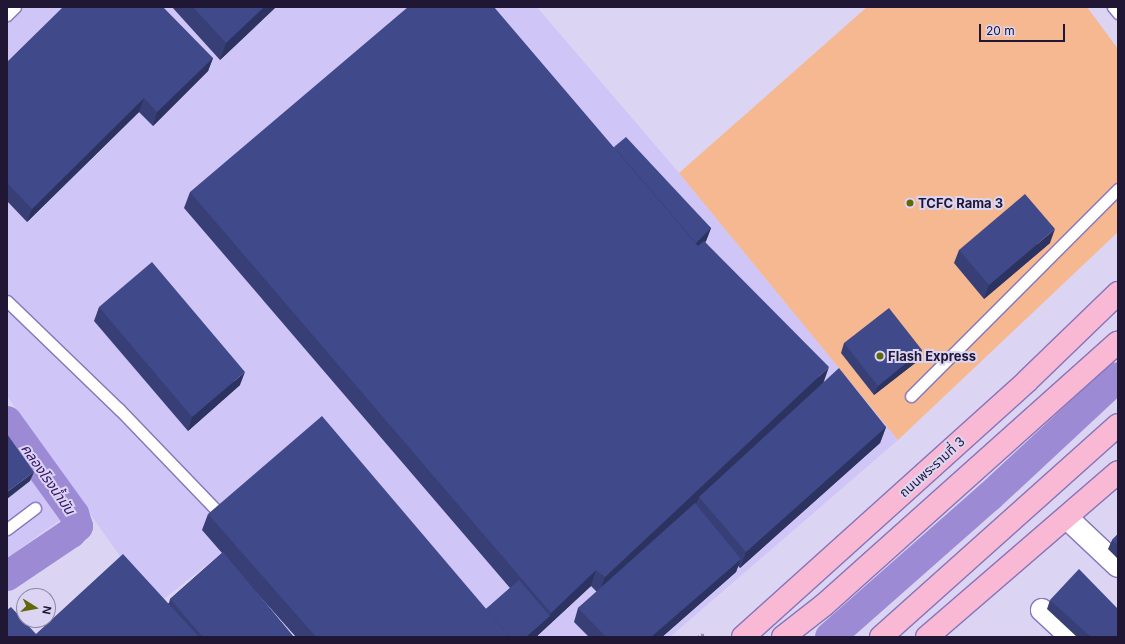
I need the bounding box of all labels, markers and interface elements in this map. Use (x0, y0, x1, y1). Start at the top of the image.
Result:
scale bar (981, 16, 1067, 42)
text: 20 m (986, 23, 1015, 38)
place label: TCFC Rama 3 (918, 195, 1003, 211)
marker: TCFC Rama 3 (905, 198, 915, 208)
place label: Flash Express (888, 348, 976, 364)
marker: Flash Express (875, 351, 885, 361)
street label: ถนนพระรามที่ 3 (896, 434, 968, 500)
water label: คลองโรงน้ำมัน (18, 441, 78, 517)
north arrow (16, 588, 56, 628)
text: N (39, 605, 54, 616)

